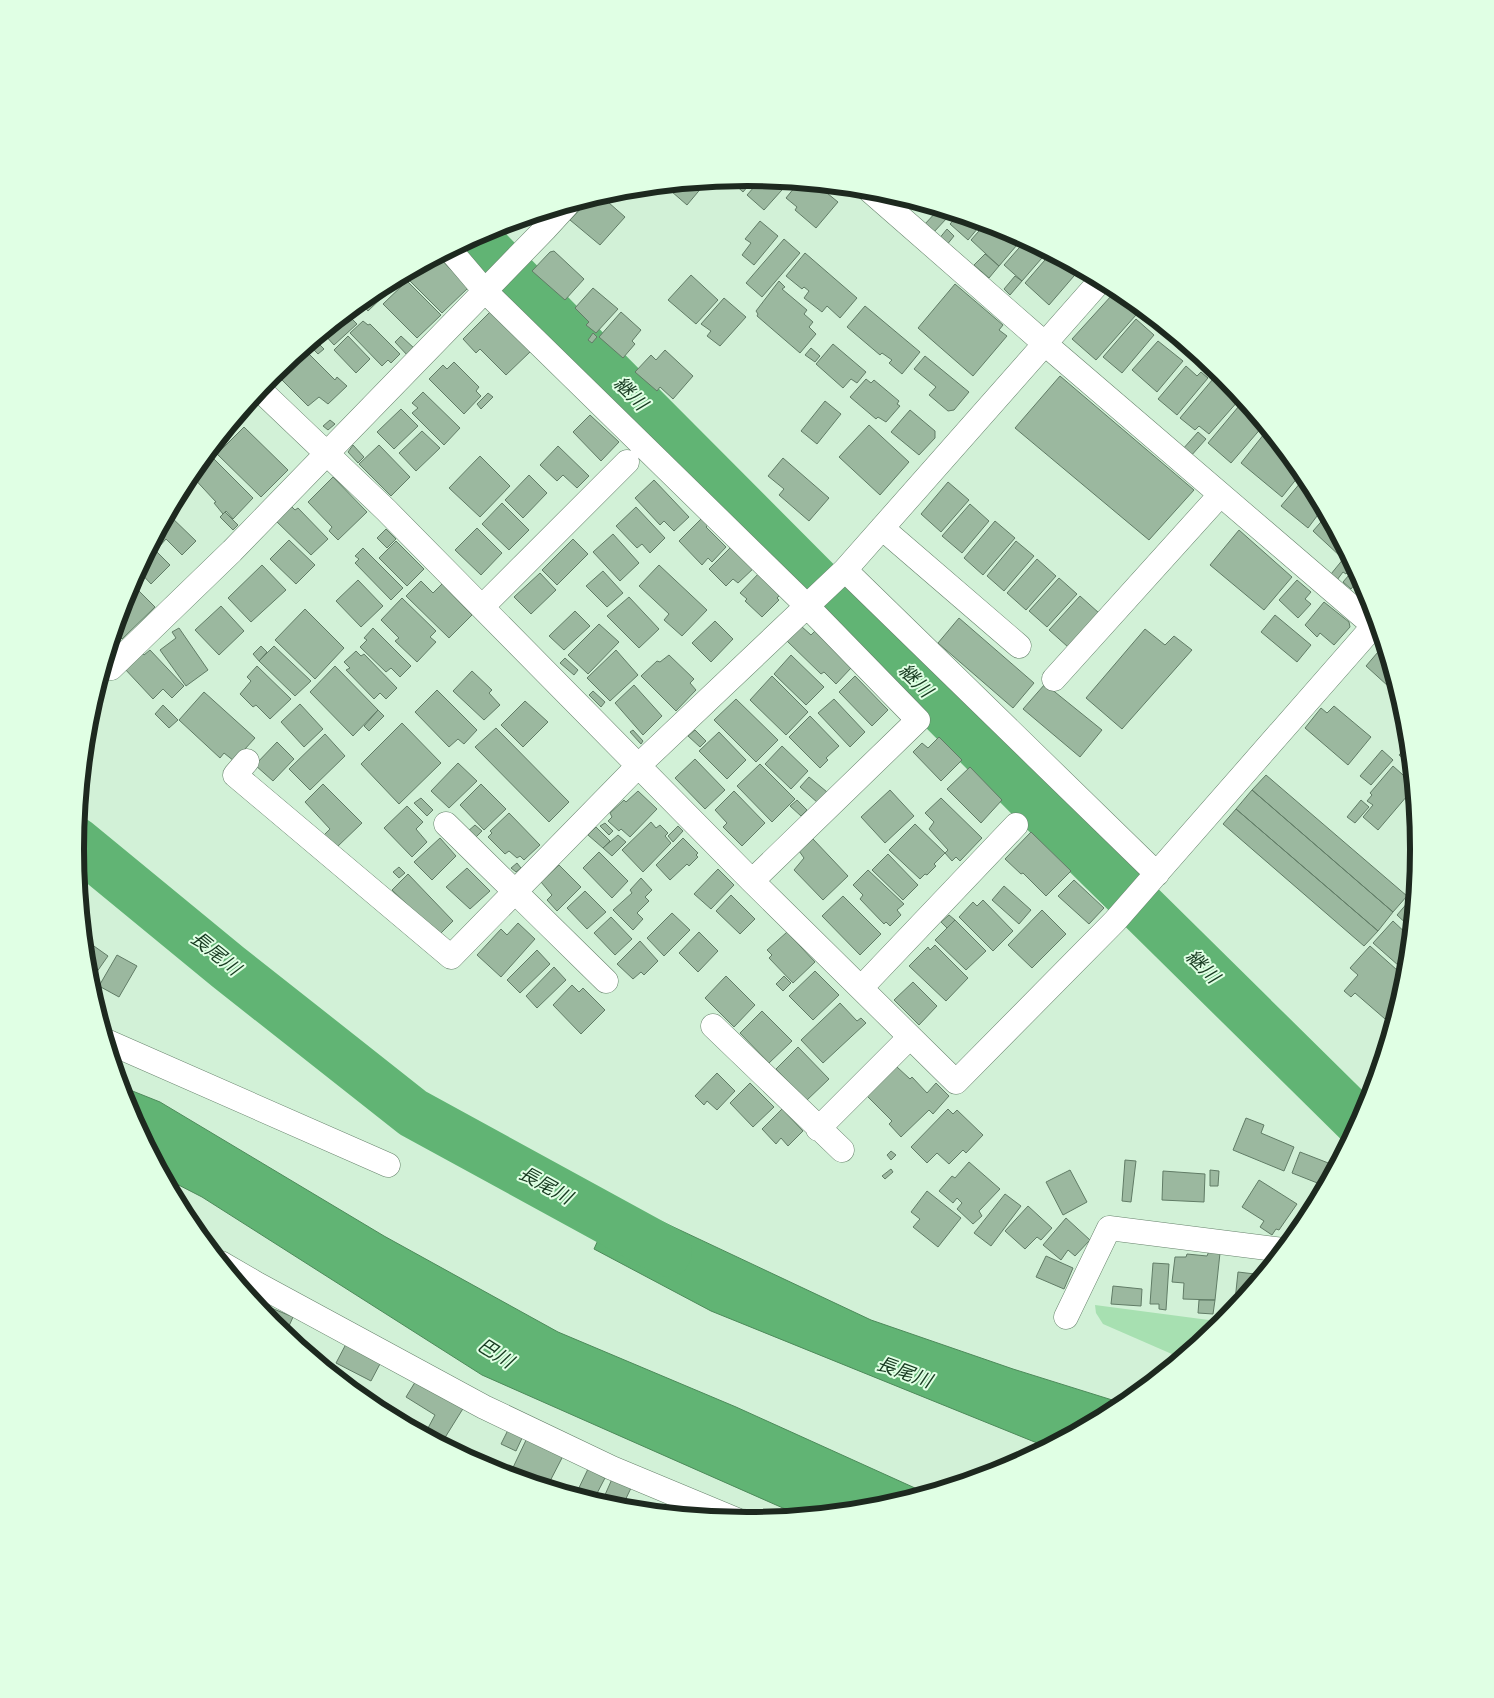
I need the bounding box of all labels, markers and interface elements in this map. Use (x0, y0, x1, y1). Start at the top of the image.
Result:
water label: 継川 (610, 373, 652, 416)
water label: 継川 (895, 660, 937, 703)
water label: 長尾川 (187, 928, 245, 981)
water label: 継川 (1182, 946, 1224, 989)
water label: 長尾川 (515, 1163, 577, 1209)
water label: 巴川 (474, 1336, 518, 1373)
water label: 長尾川 (874, 1353, 936, 1392)

